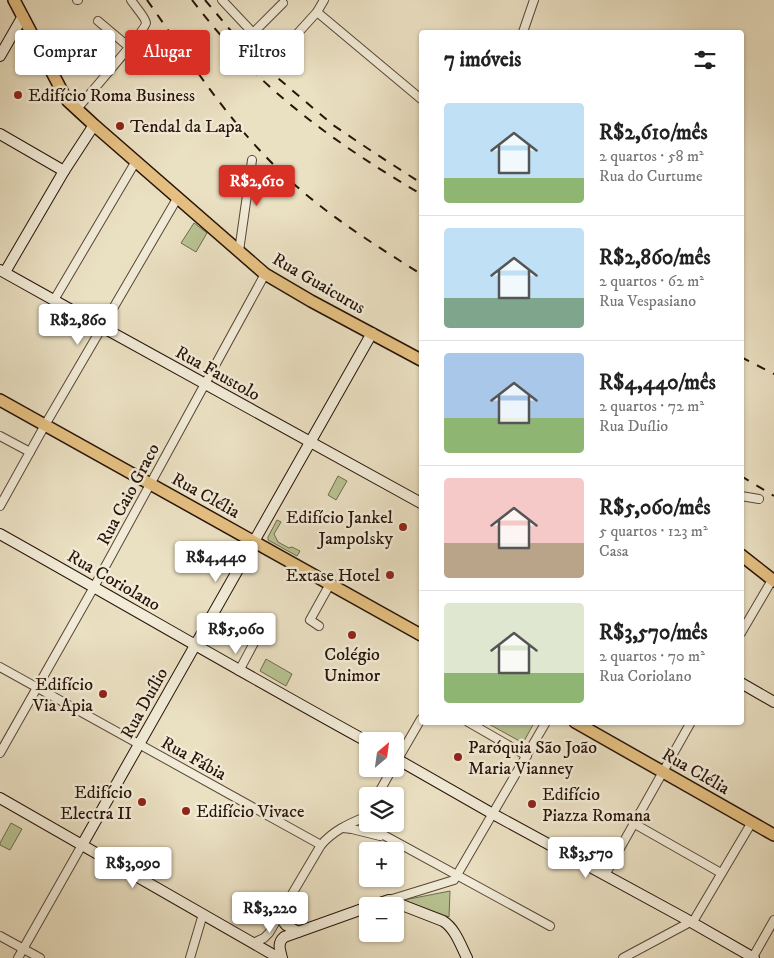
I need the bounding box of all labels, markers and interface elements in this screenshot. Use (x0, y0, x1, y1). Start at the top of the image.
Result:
chip: Comprar (15, 30, 115, 75)
chip: Alugar (125, 30, 210, 75)
chip: Filtros (220, 30, 304, 75)
icon: filters (691, 46, 719, 74)
text: 7 imóveis (444, 47, 521, 73)
place label: Edifício Roma Business (28, 85, 195, 107)
marker: Edifício Roma Business (12, 89, 24, 101)
place label: Tendal da Lapa (130, 116, 243, 138)
marker: Tendal da Lapa (114, 120, 126, 132)
text: R$2,610/mês (599, 120, 708, 146)
icon: home (484, 123, 544, 183)
text: 2 quartos · 58 m² (599, 146, 704, 166)
pin: R$2,610 (211, 164, 303, 207)
text: Rua do Curtume (599, 166, 703, 186)
text: R$2,610 (230, 171, 284, 191)
text: R$2,860/mês (599, 245, 711, 271)
street label: Rua Guaicurus (268, 248, 369, 319)
icon: home (484, 248, 544, 308)
text: 2 quartos · 62 m² (599, 271, 704, 291)
text: Rua Vespasiano (599, 291, 696, 311)
pin: R$2,860 (32, 304, 124, 346)
text: R$2,860 (50, 310, 106, 330)
street label: Rua Faustolo (171, 342, 264, 406)
text: R$4,440/mês (599, 370, 716, 396)
icon: home (484, 373, 544, 433)
text: 2 quartos · 72 m² (599, 396, 704, 416)
text: Rua Duílio (599, 416, 668, 436)
street label: Rua Caio Graco (93, 439, 165, 549)
street label: Rua Clélia (168, 468, 244, 524)
text: R$5,060/mês (599, 495, 711, 521)
icon: home (484, 498, 544, 558)
place label: Edifício Jankel Jampolsky (286, 507, 394, 550)
marker: Edifício Jankel Jampolsky (397, 521, 409, 533)
text: 5 quartos · 123 m² (599, 521, 708, 541)
pin: R$4,440 (170, 540, 262, 583)
text: Casa (599, 541, 629, 561)
street label: Rua Coriolano (63, 545, 164, 617)
text: R$4,440 (186, 547, 246, 567)
place label: Extase Hotel (285, 565, 381, 587)
marker: Extase Hotel (384, 569, 396, 581)
pin: R$5,060 (190, 612, 282, 655)
text: R$5,060 (208, 619, 264, 639)
text: R$3,570/mês (599, 620, 708, 646)
icon: home (484, 623, 544, 683)
marker: Colégio Unimor (346, 629, 358, 641)
place label: Colégio Unimor (324, 644, 381, 687)
text: 2 quartos · 70 m² (599, 646, 705, 666)
street label: Rua Duílio (116, 664, 173, 743)
text: Rua Coriolano (599, 666, 691, 686)
place label: Edifício Via Apia (32, 674, 93, 717)
marker: Edifício Via Apia (97, 688, 109, 700)
street label: Rua Fábia (157, 732, 230, 786)
north arrow (359, 732, 404, 778)
map controls (359, 732, 404, 942)
place label: Paróquia São João Maria Vianney (468, 737, 597, 780)
street label: Rua Clélia (658, 744, 734, 800)
marker: Paróquia São João Maria Vianney (452, 751, 464, 763)
place label: Edifício Electra II (60, 782, 132, 825)
place label: Edifício Piazza Romana (542, 784, 651, 827)
button: layers (359, 787, 404, 832)
marker: Edifício Electra II (136, 796, 148, 808)
marker: Edifício Piazza Romana (526, 798, 538, 810)
place label: Edifício Vivace (196, 801, 304, 823)
marker: Edifício Vivace (180, 805, 192, 817)
pin: R$3,570 (540, 836, 632, 879)
button: + (359, 842, 404, 887)
text: R$3,570 (559, 843, 613, 863)
pin: R$3,090 (87, 846, 179, 889)
text: R$3,090 (106, 853, 160, 873)
pin: R$3,220 (224, 892, 316, 934)
button: − (359, 897, 404, 942)
text: R$3,220 (243, 898, 297, 918)

